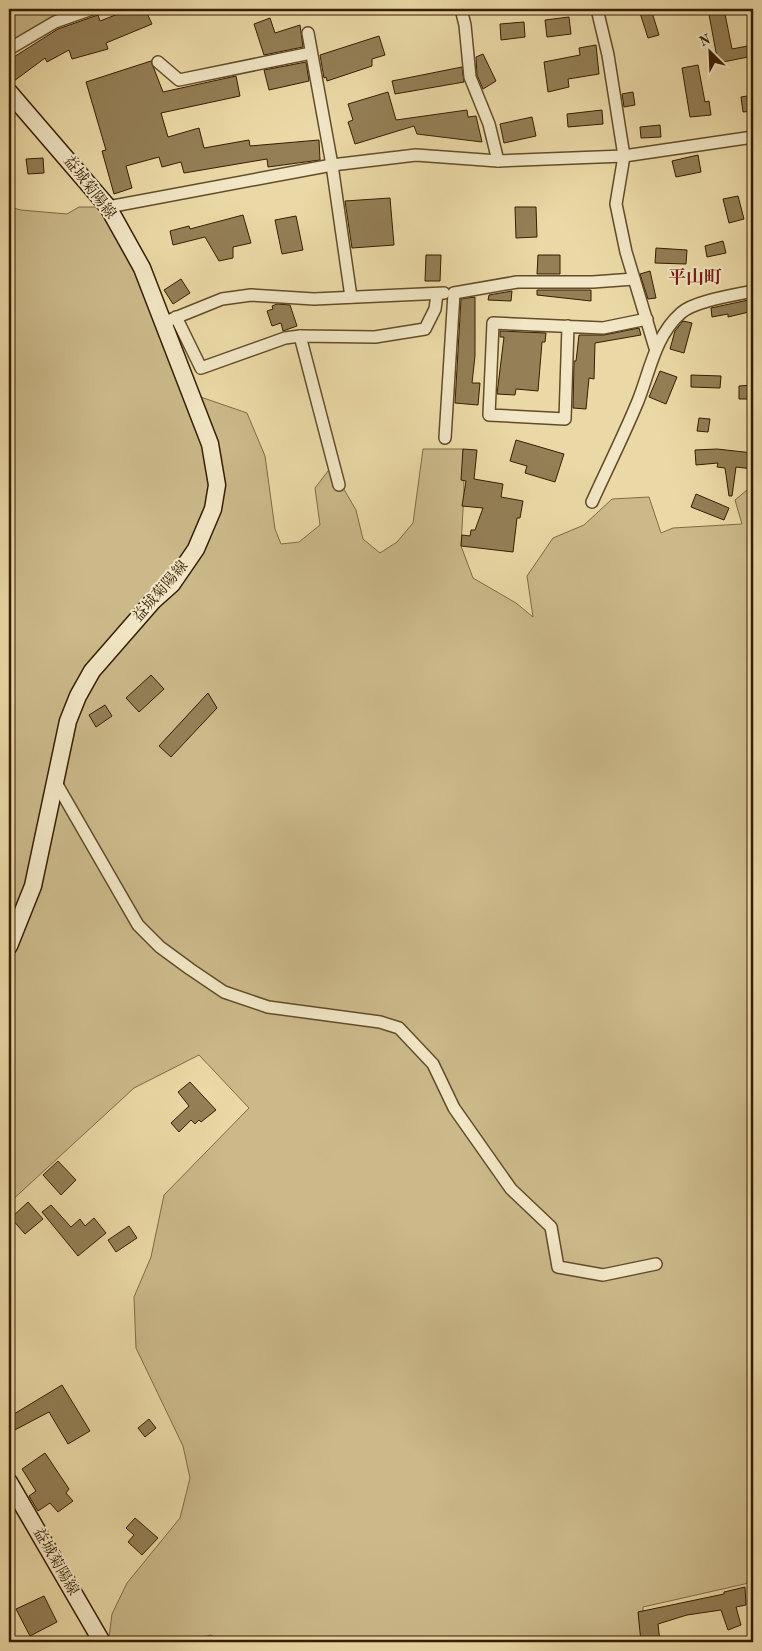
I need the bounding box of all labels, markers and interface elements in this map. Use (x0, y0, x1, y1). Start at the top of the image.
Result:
north arrow (684, 28, 734, 78)
text: N (697, 32, 713, 50)
street label: 益城菊陽線 (60, 153, 120, 222)
district label: 平山町 (668, 267, 722, 287)
street label: 益城菊陽線 (129, 557, 191, 625)
street label: 益城菊陽線 (30, 1525, 82, 1598)

